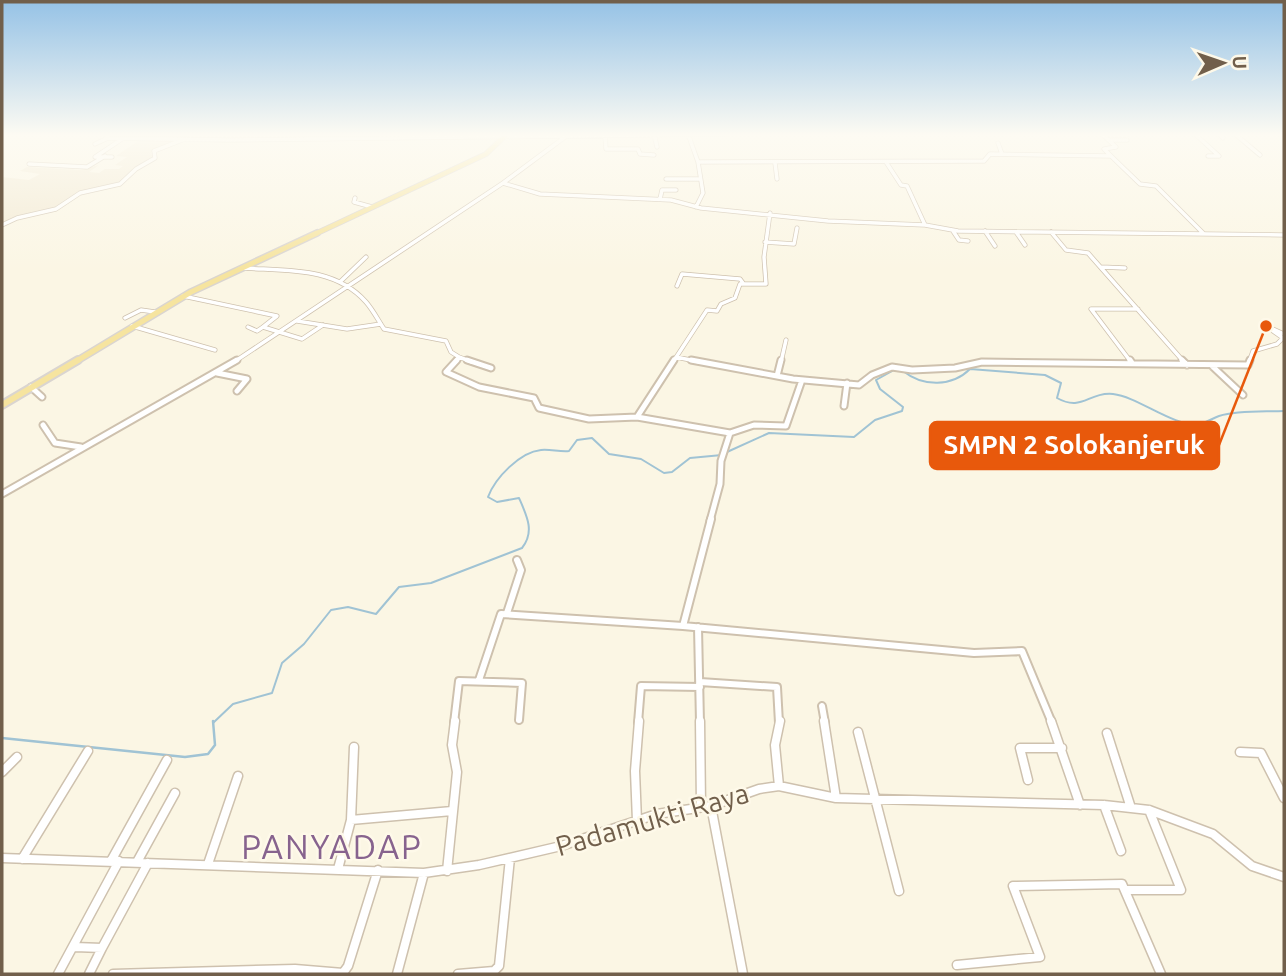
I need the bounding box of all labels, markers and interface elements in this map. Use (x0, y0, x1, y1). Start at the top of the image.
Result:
north arrow (1188, 28, 1258, 98)
text: U (1229, 55, 1251, 69)
callout: SMPN 2 Solokanjeruk (930, 422, 1219, 469)
text: SMPN 2 Solokanjeruk (943, 430, 1205, 459)
street label: Padamukti Raya (552, 777, 752, 861)
district label: PANYADAP (241, 828, 423, 865)

